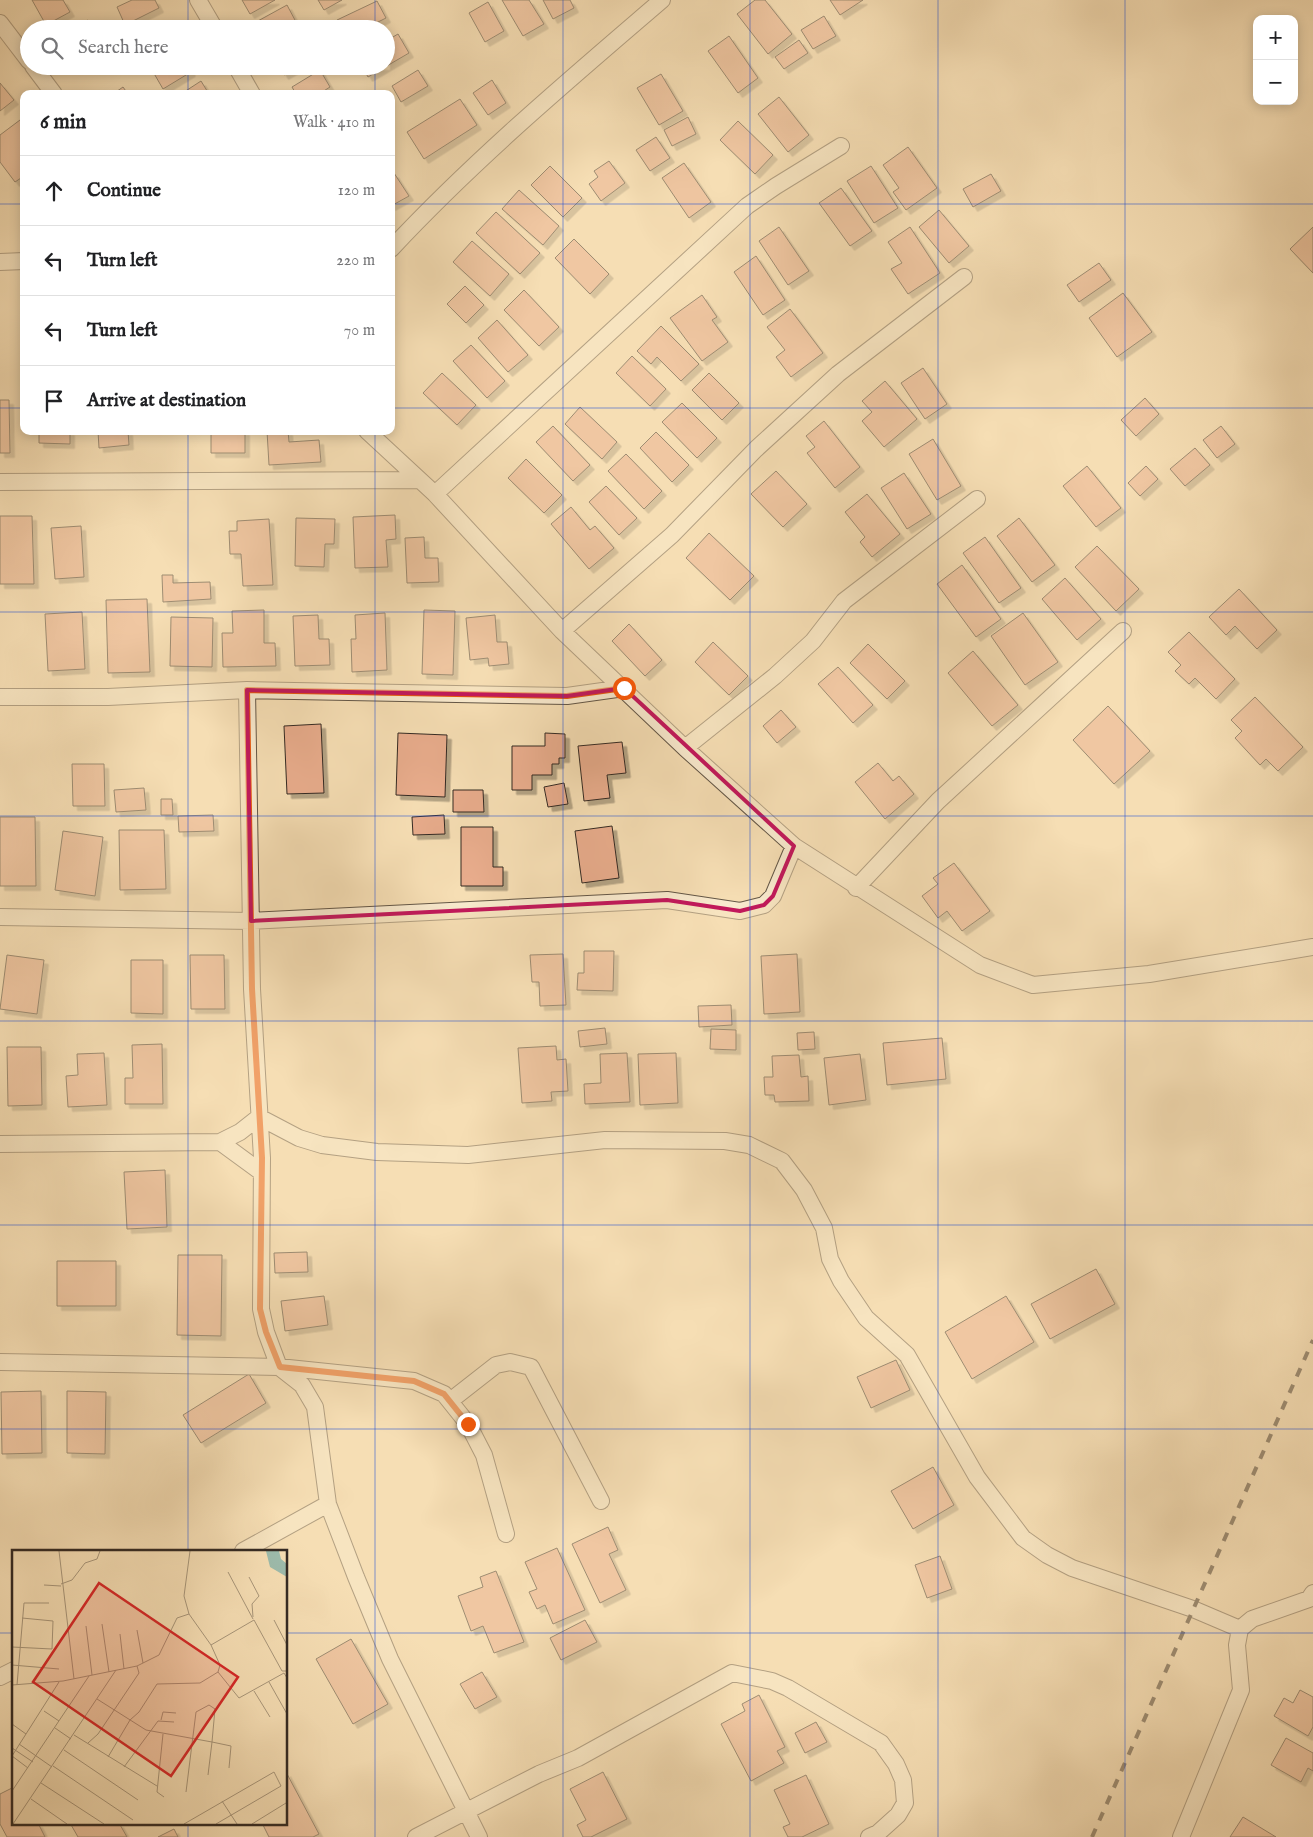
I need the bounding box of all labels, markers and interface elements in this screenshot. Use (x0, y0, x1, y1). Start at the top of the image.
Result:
map controls (1253, 15, 1298, 105)
button: + (1253, 15, 1298, 60)
search box (20, 20, 395, 75)
icon: search (38, 34, 66, 62)
text: Search here (78, 36, 169, 60)
button: − (1253, 60, 1298, 105)
text: 6 min (40, 109, 86, 136)
text: Walk · 410 m (293, 113, 375, 133)
icon: ahead (40, 177, 68, 205)
text: Continue (87, 179, 161, 203)
text: 120 m (338, 181, 375, 201)
icon: left (40, 247, 68, 275)
text: Turn left (87, 249, 158, 273)
text: 220 m (336, 251, 375, 271)
icon: left (40, 317, 68, 345)
text: Turn left (87, 319, 158, 343)
text: 70 m (344, 321, 375, 341)
icon: arrive (40, 387, 68, 415)
text: Arrive at destination (87, 389, 246, 413)
route start (613, 677, 636, 700)
route end (457, 1413, 480, 1436)
inset map (12, 1550, 288, 1824)

